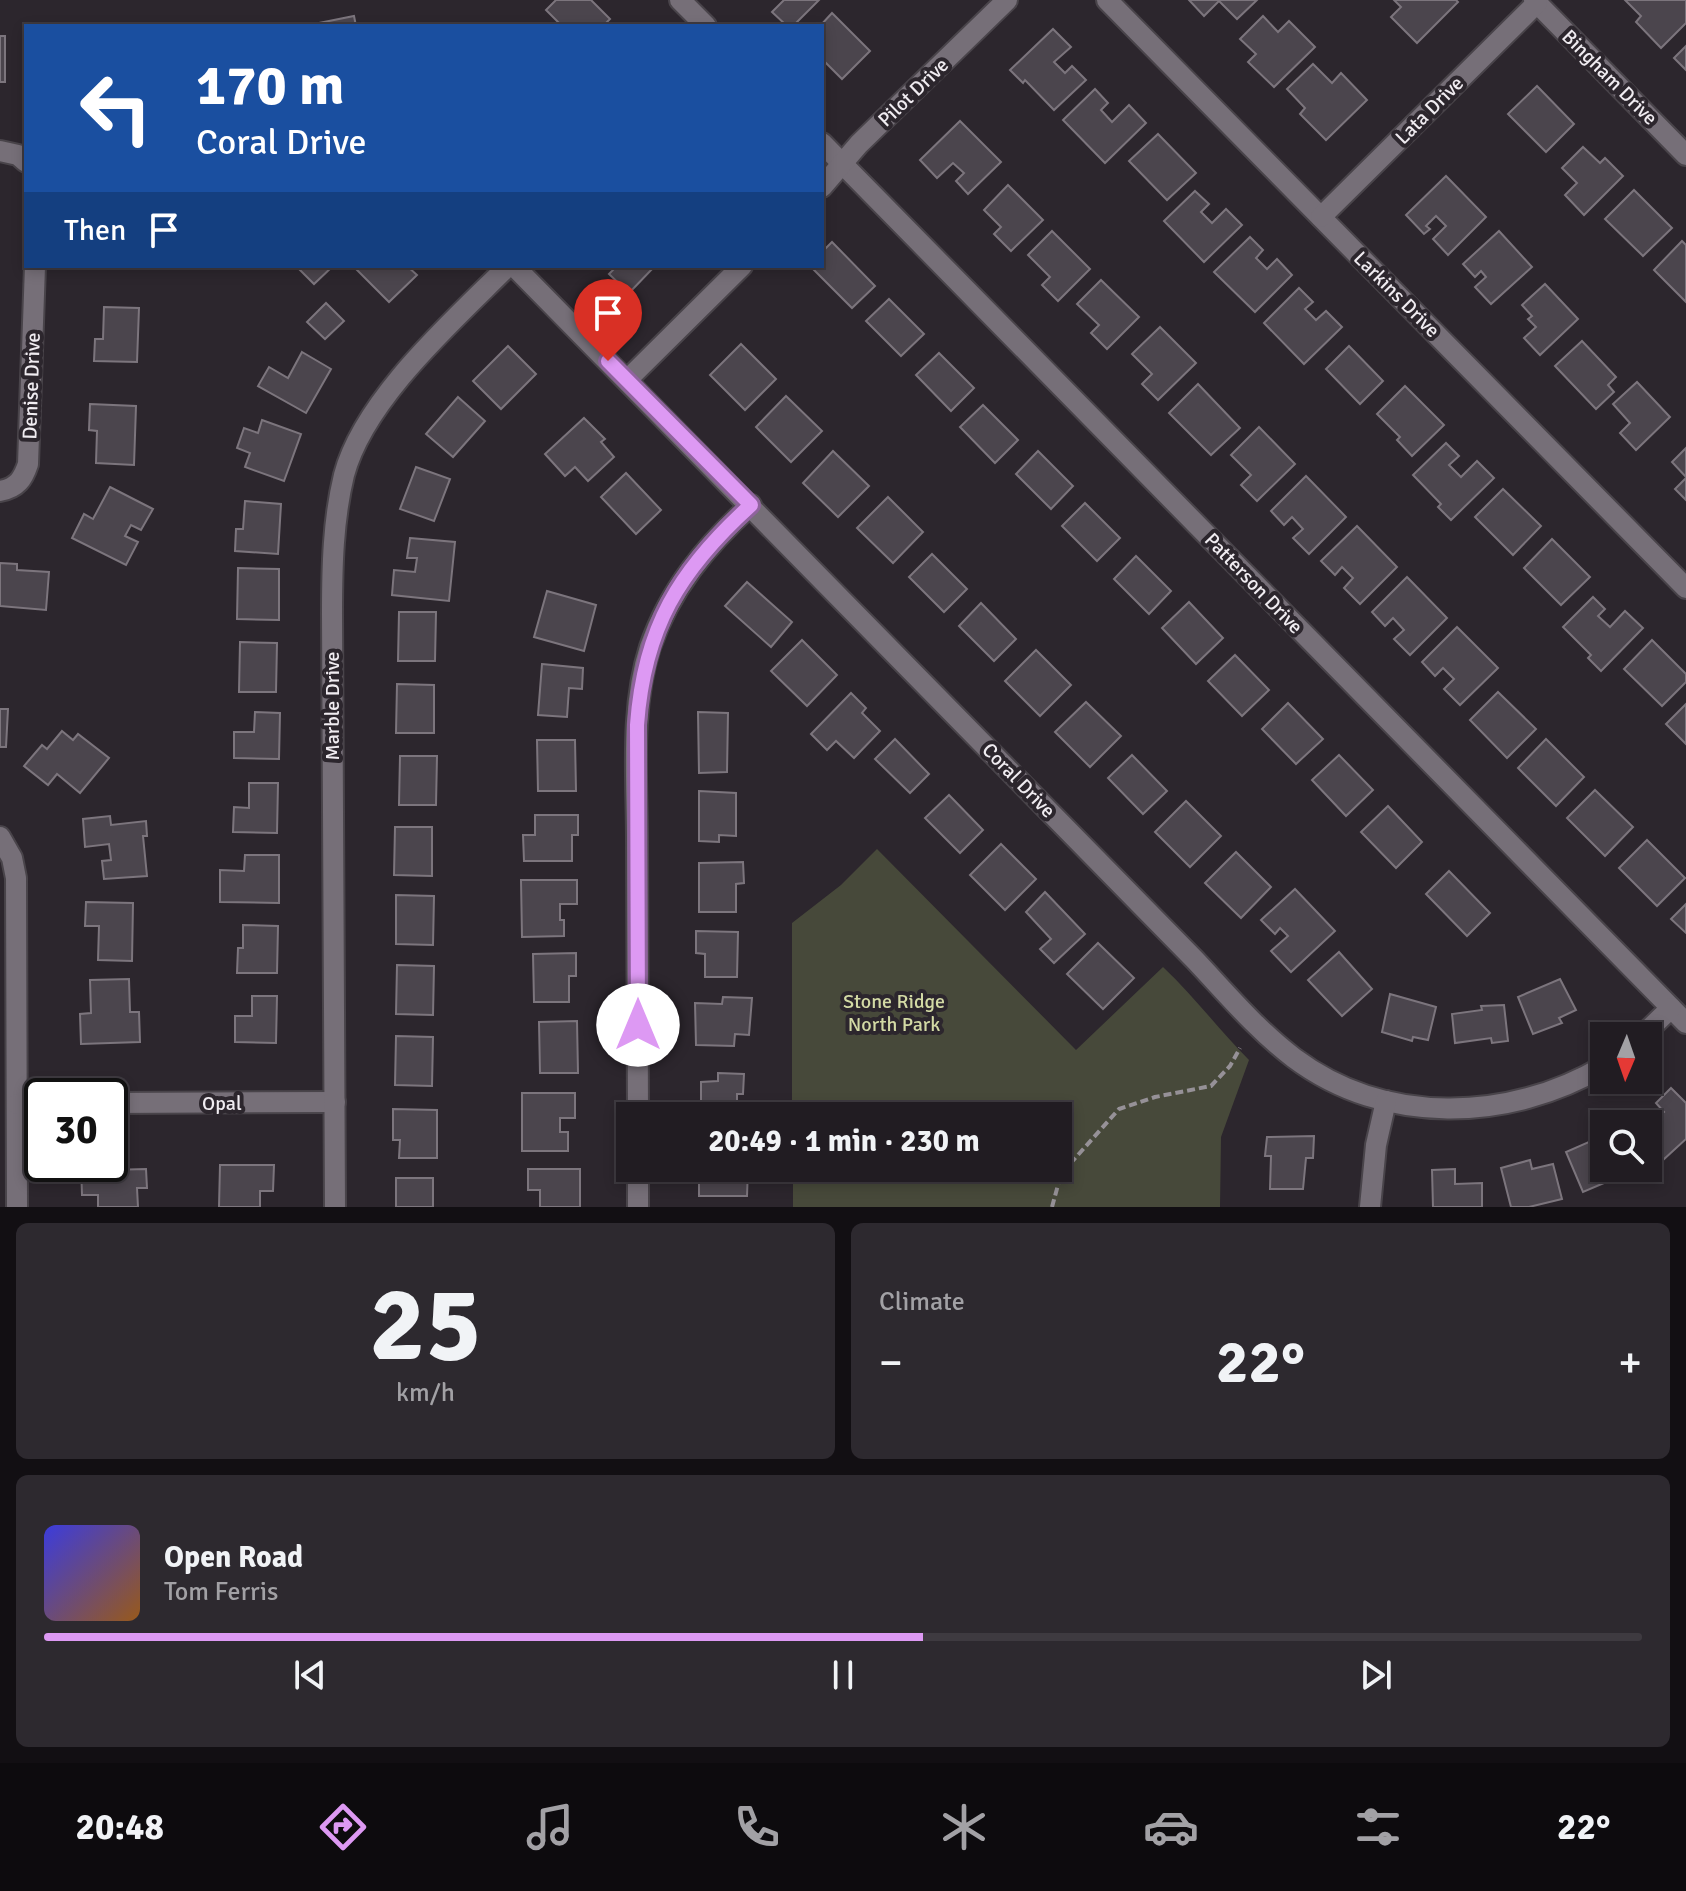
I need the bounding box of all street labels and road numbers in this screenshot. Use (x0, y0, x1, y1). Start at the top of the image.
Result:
street label: Bingham Drive (1557, 24, 1663, 130)
street label: Pilot Drive (873, 53, 954, 132)
street label: Lata Drive (1390, 71, 1469, 150)
street label: Larkins Drive (1348, 246, 1445, 343)
street label: Denise Drive (17, 332, 46, 440)
street label: Patterson Drive (1199, 527, 1308, 639)
street label: Marble Drive (320, 651, 345, 761)
street label: Coral Drive (977, 738, 1061, 823)
street label: Opal (202, 1091, 242, 1116)

